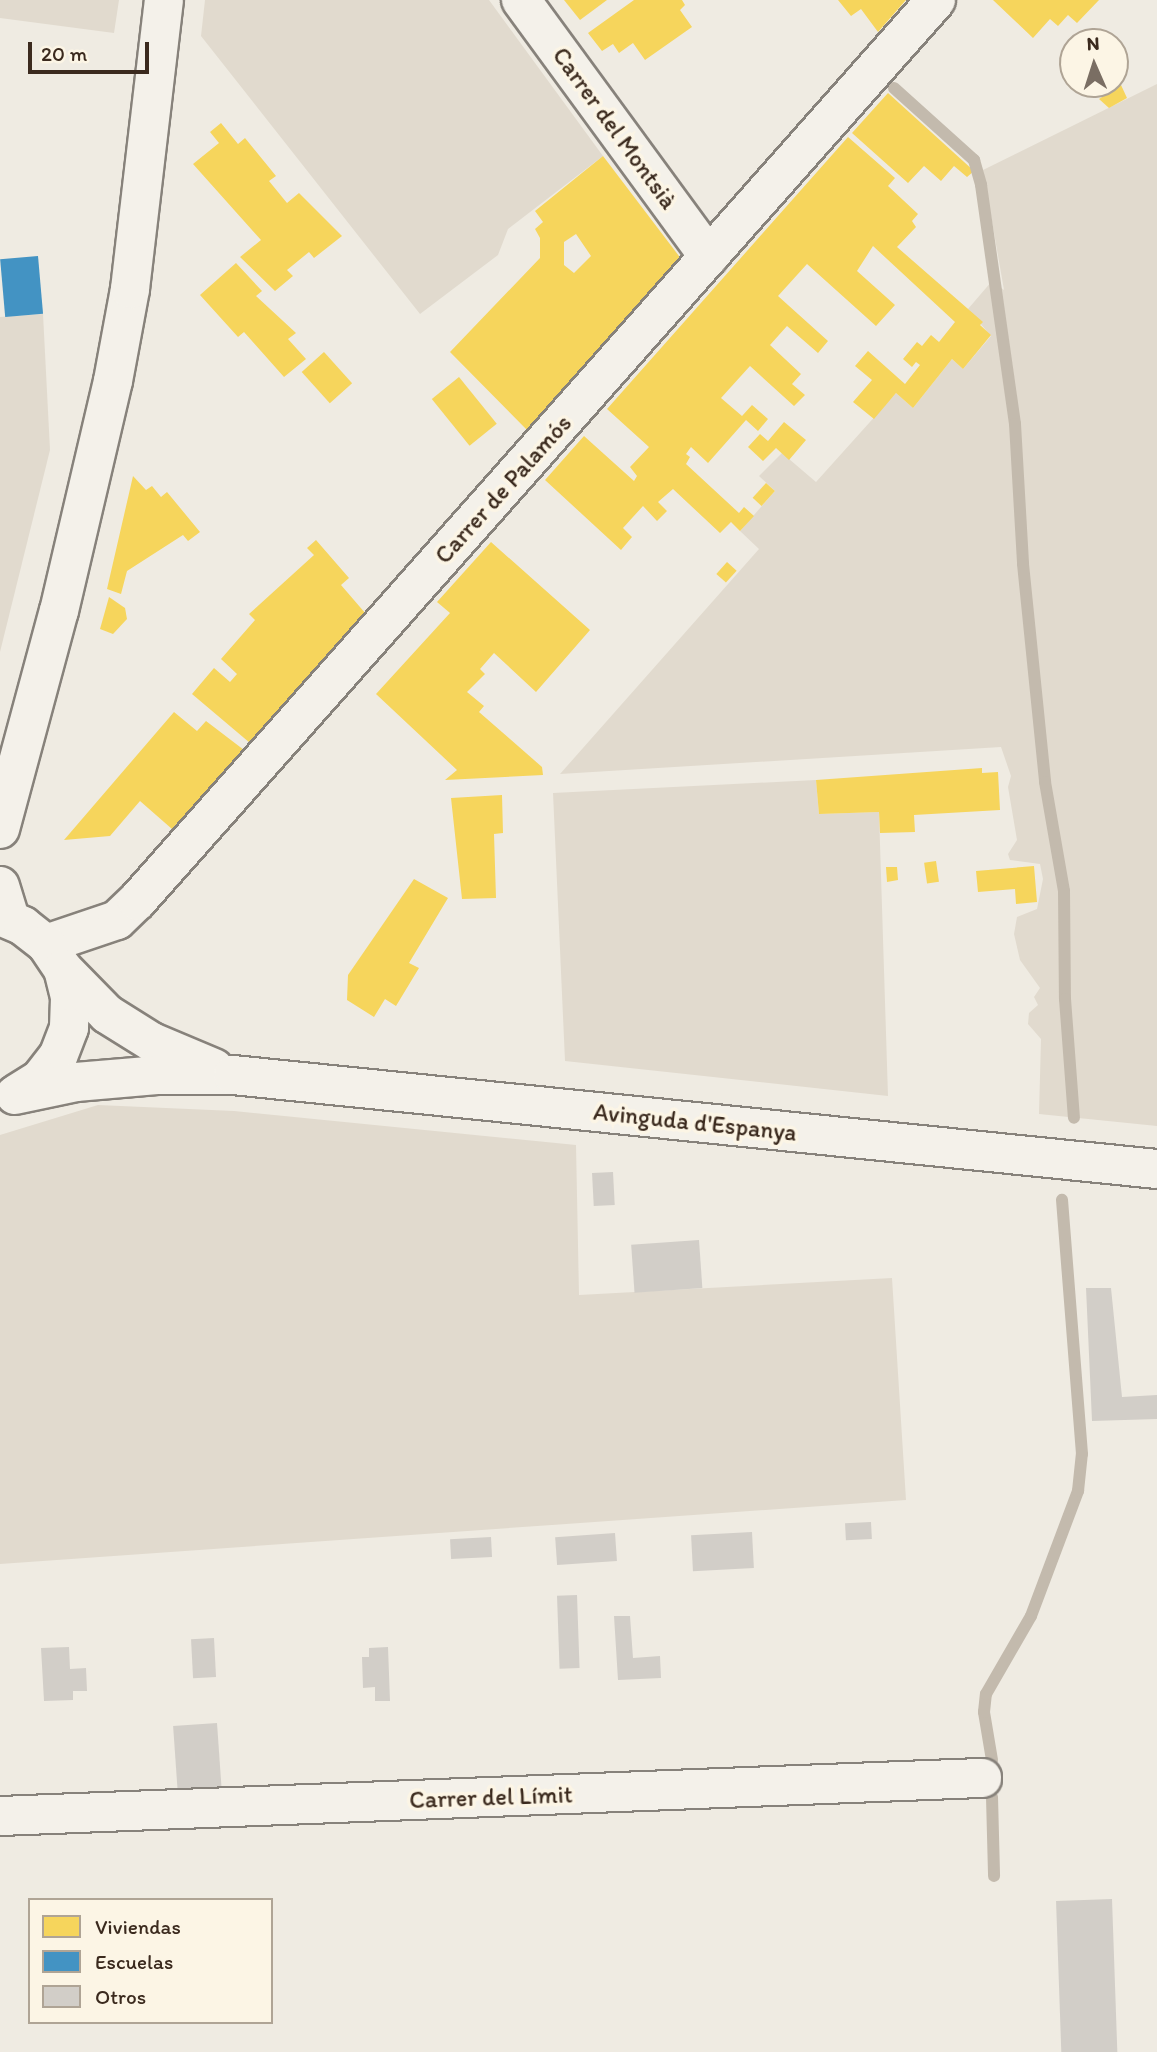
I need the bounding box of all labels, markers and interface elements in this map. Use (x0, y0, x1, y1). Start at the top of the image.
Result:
scale bar (32, 28, 152, 72)
north arrow (1059, 28, 1129, 98)
text: N (1086, 32, 1100, 55)
text: 20 m (41, 41, 87, 66)
street label: Carrer del Montsià (547, 42, 683, 214)
street label: Carrer de Palamós (429, 409, 577, 569)
street label: Avinguda d'Espanya (592, 1097, 798, 1147)
street label: Carrer del Límit (409, 1780, 573, 1814)
legend (28, 1898, 273, 2024)
text: Viviendas (95, 1914, 181, 1939)
text: Escuelas (95, 1949, 173, 1974)
text: Otros (95, 1984, 146, 2009)

